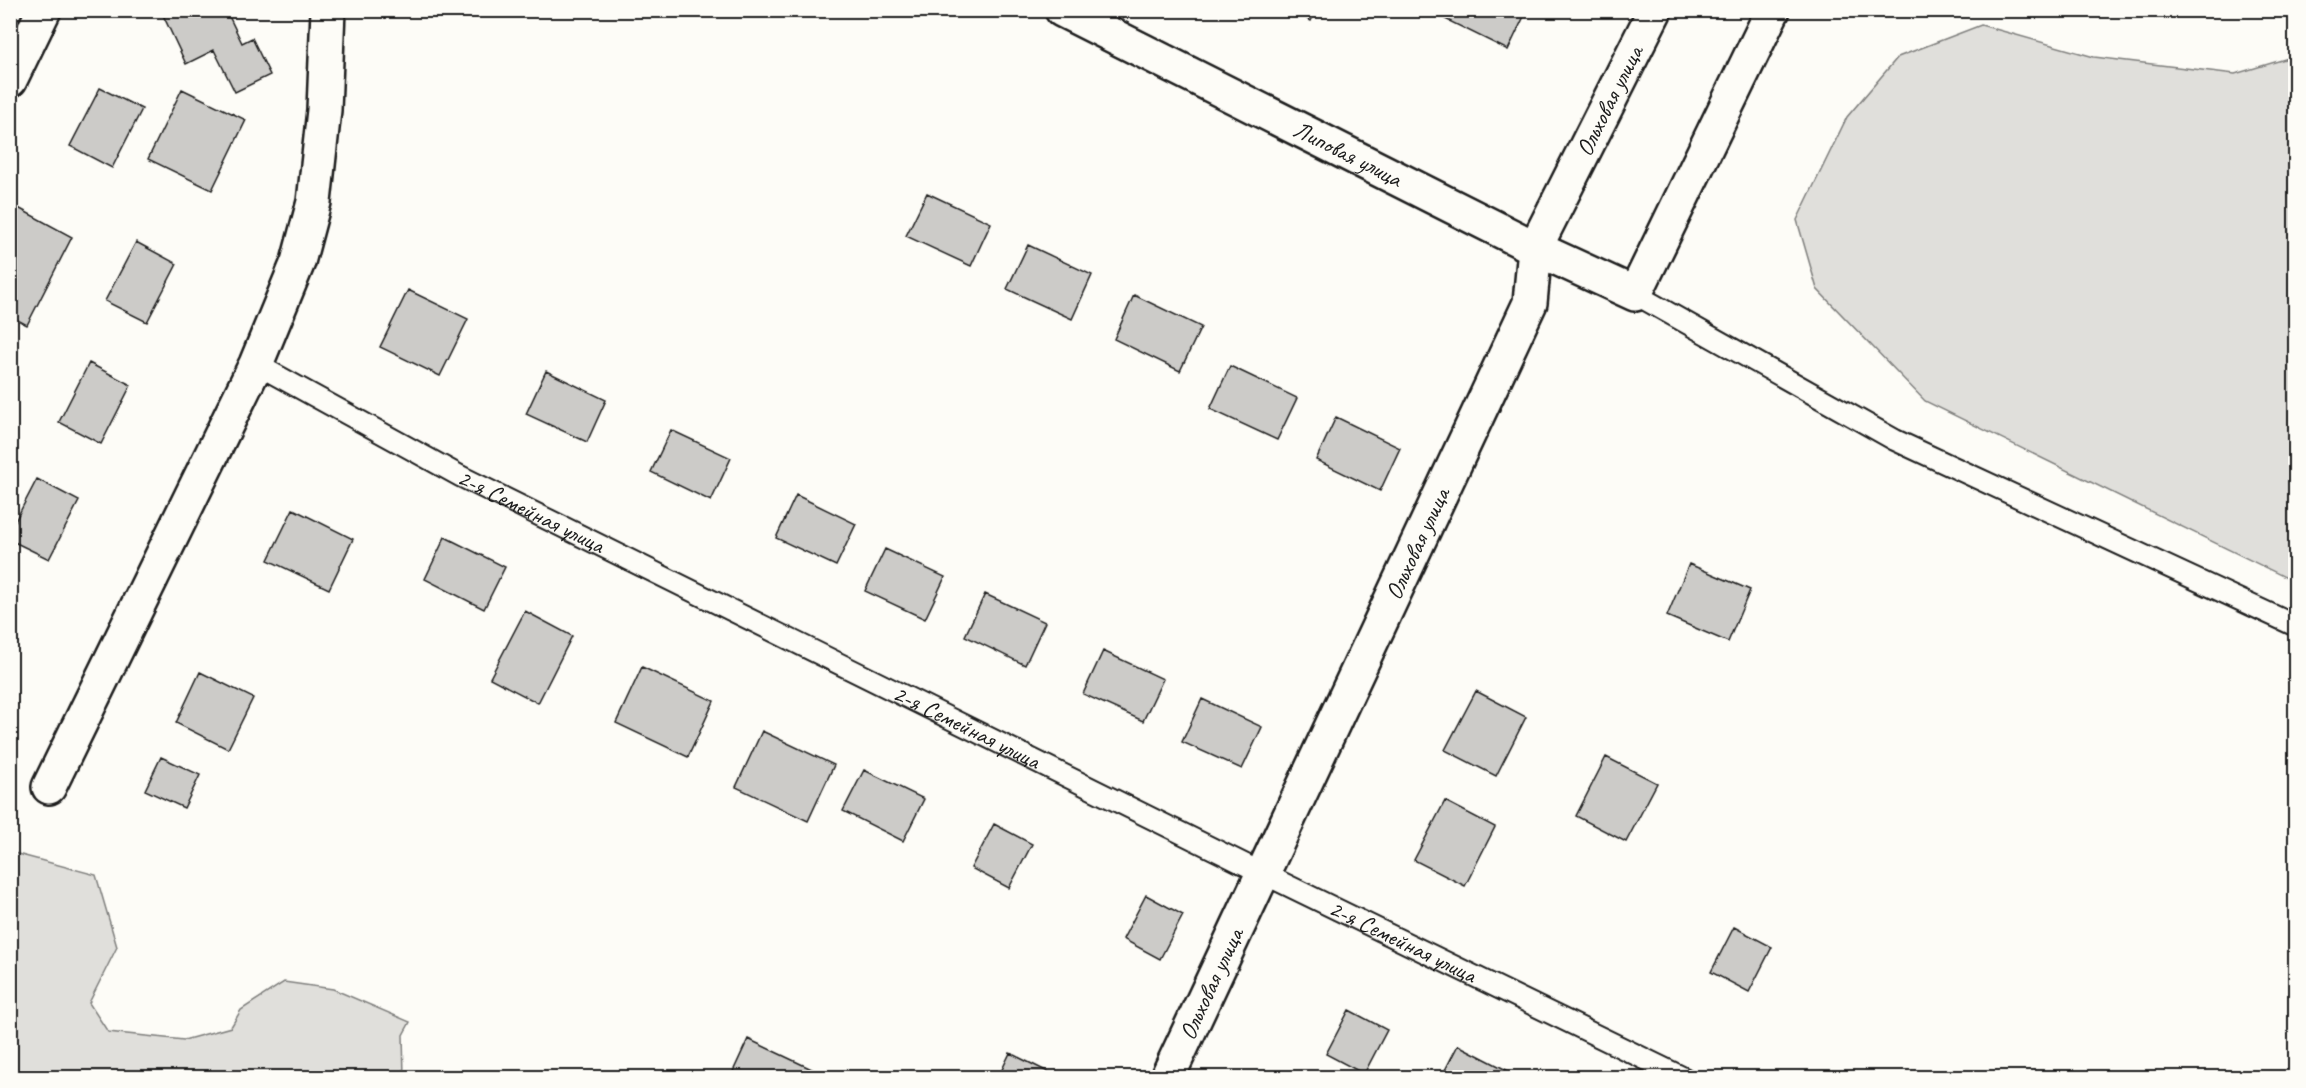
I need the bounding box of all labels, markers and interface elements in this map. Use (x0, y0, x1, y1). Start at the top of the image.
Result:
street label: Ольховая улица (1569, 39, 1651, 161)
street label: Липовая улица (1289, 114, 1408, 194)
street label: 2-я Семейная улица (453, 462, 611, 561)
street label: Ольховая улица (1378, 481, 1457, 604)
street label: 2-я Семейная улица (888, 678, 1046, 776)
street label: 2-я Семейная улица (1324, 893, 1482, 990)
street label: Ольховая улица (1172, 921, 1251, 1044)

